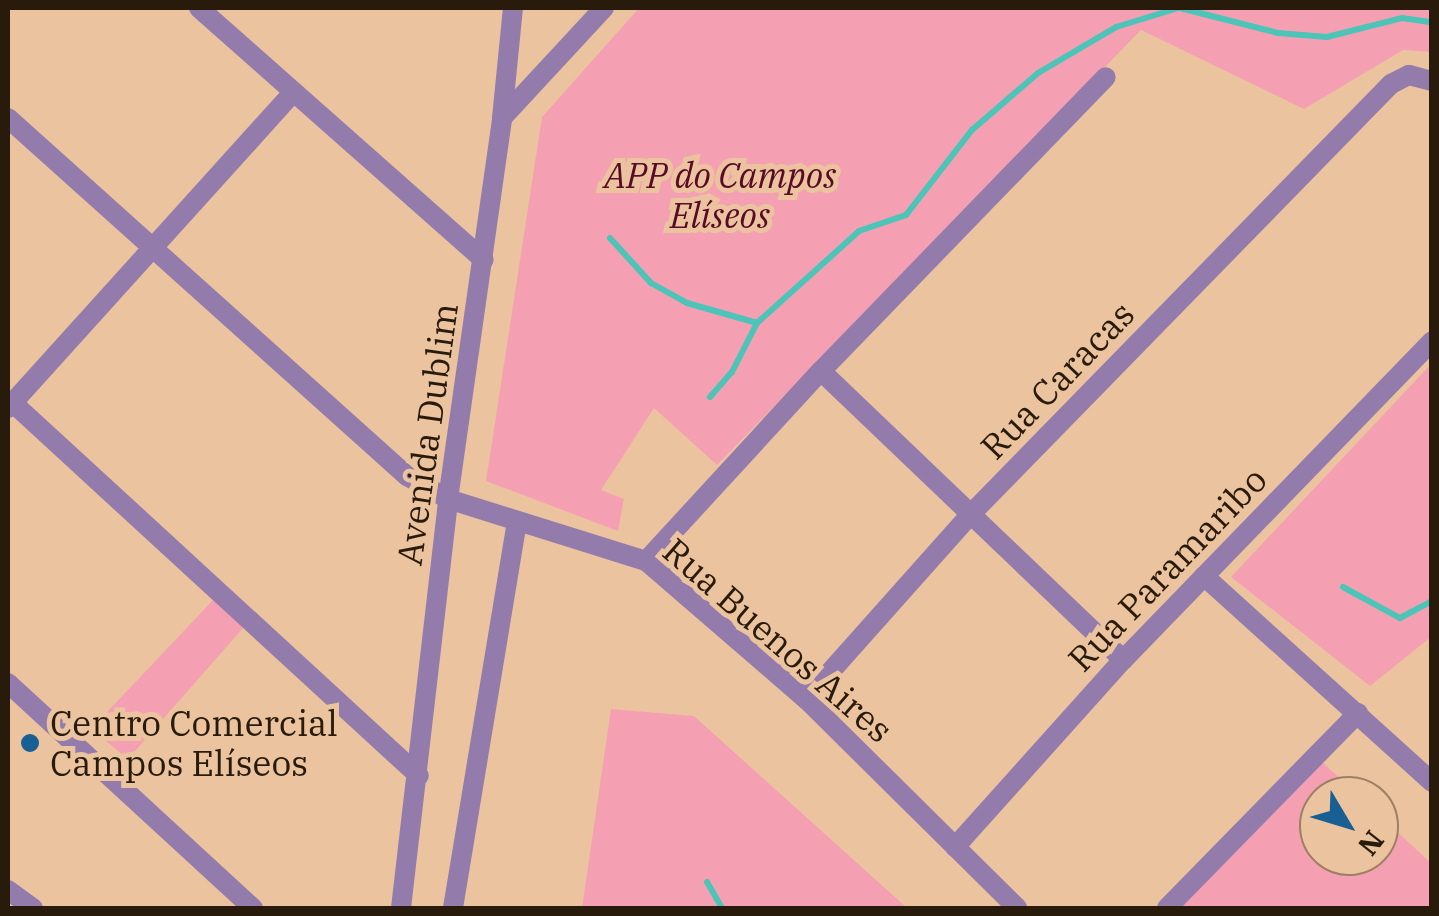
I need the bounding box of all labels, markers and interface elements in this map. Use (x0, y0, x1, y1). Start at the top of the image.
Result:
park label: APP do Campos Elíseos (604, 154, 836, 236)
street label: Rua Caracas (972, 293, 1142, 467)
street label: Avenida Dublim (388, 300, 466, 568)
street label: Rua Paramaribo (1059, 458, 1275, 680)
street label: Rua Buenos Aires (655, 529, 901, 751)
place label: Centro Comercial Campos Elíseos (50, 702, 338, 784)
marker: Centro Comercial Campos Elíseos (19, 732, 41, 754)
north arrow (1299, 776, 1399, 876)
text: N (1350, 823, 1393, 864)

